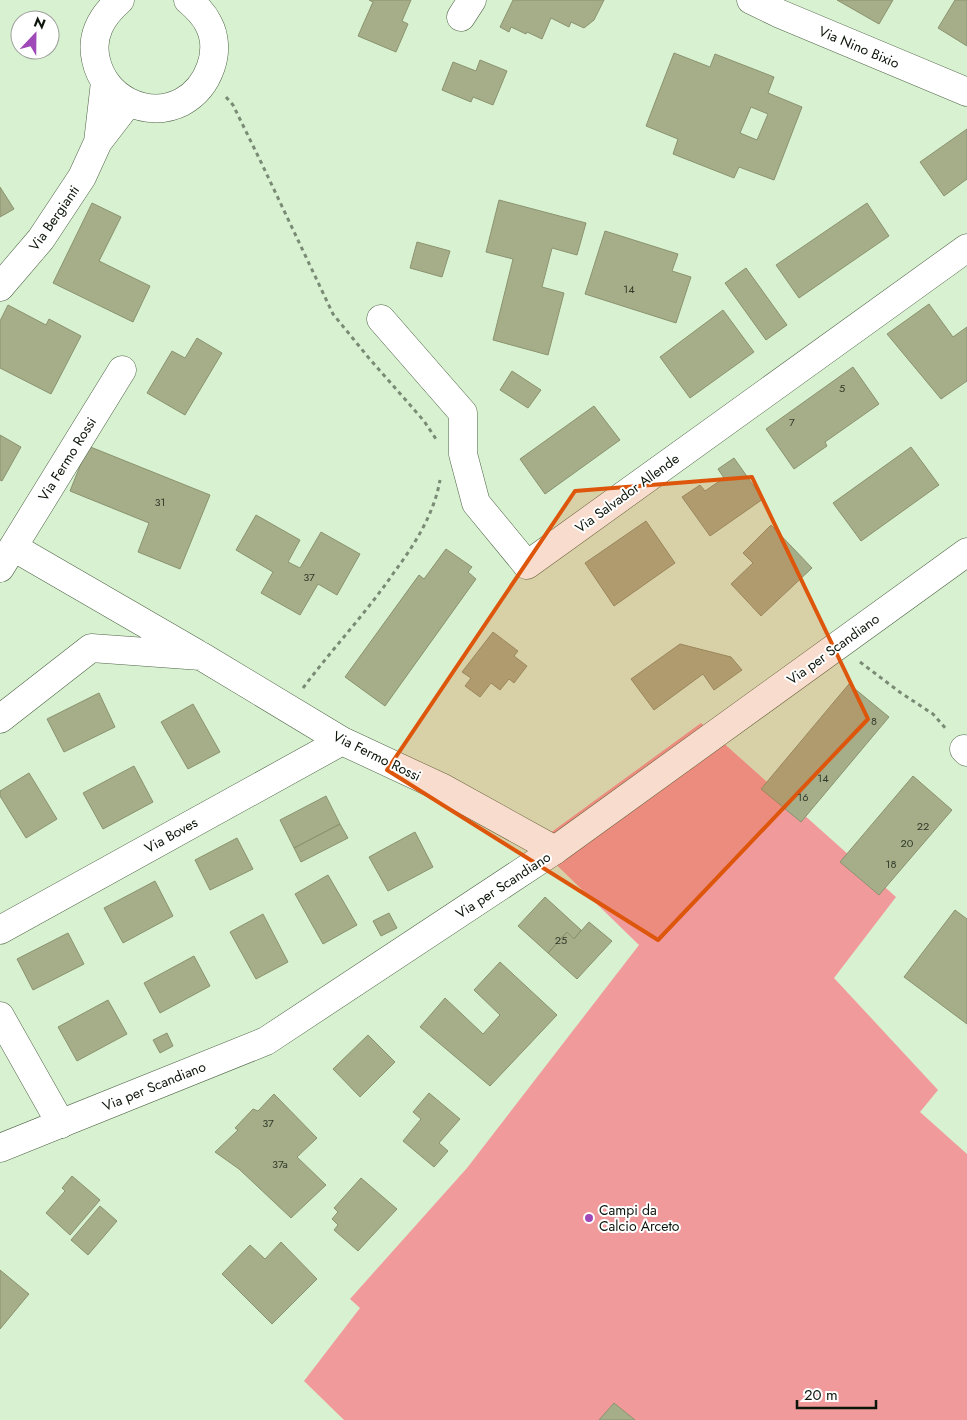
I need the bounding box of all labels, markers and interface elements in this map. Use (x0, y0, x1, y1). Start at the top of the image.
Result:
north arrow (10, 10, 60, 60)
text: N (31, 12, 49, 34)
street label: Via Nino Bixio (815, 21, 903, 73)
street label: Via Bergianti (24, 181, 84, 255)
house number: 14 (623, 281, 635, 297)
house number: 5 (839, 380, 845, 396)
street label: Via Fermo Rossi (33, 413, 101, 505)
house number: 7 (789, 414, 795, 430)
street label: Via Salvador Allende (571, 448, 683, 538)
house number: 31 (155, 494, 165, 510)
house number: 37 (303, 569, 315, 585)
street label: Via per Scandiano (783, 608, 884, 689)
house number: 8 (871, 713, 877, 729)
street label: Via Fermo Rossi (330, 726, 424, 786)
house number: 14 (817, 770, 829, 786)
house number: 16 (797, 789, 809, 805)
street label: Via Boves (141, 812, 201, 858)
house number: 22 (917, 818, 929, 834)
house number: 20 (901, 835, 914, 851)
street label: Via per Scandiano (452, 847, 555, 923)
house number: 18 (886, 856, 896, 872)
house number: 25 (555, 932, 567, 948)
street label: Via per Scandiano (99, 1056, 209, 1116)
house number: 37 (262, 1115, 274, 1131)
house number: 37a (272, 1156, 288, 1172)
place label: Campi da Calcio Arceto (599, 1200, 680, 1236)
marker: Campi da Calcio Arceto (583, 1212, 595, 1224)
scale bar (797, 1378, 876, 1410)
text: 20 m (804, 1384, 838, 1406)

